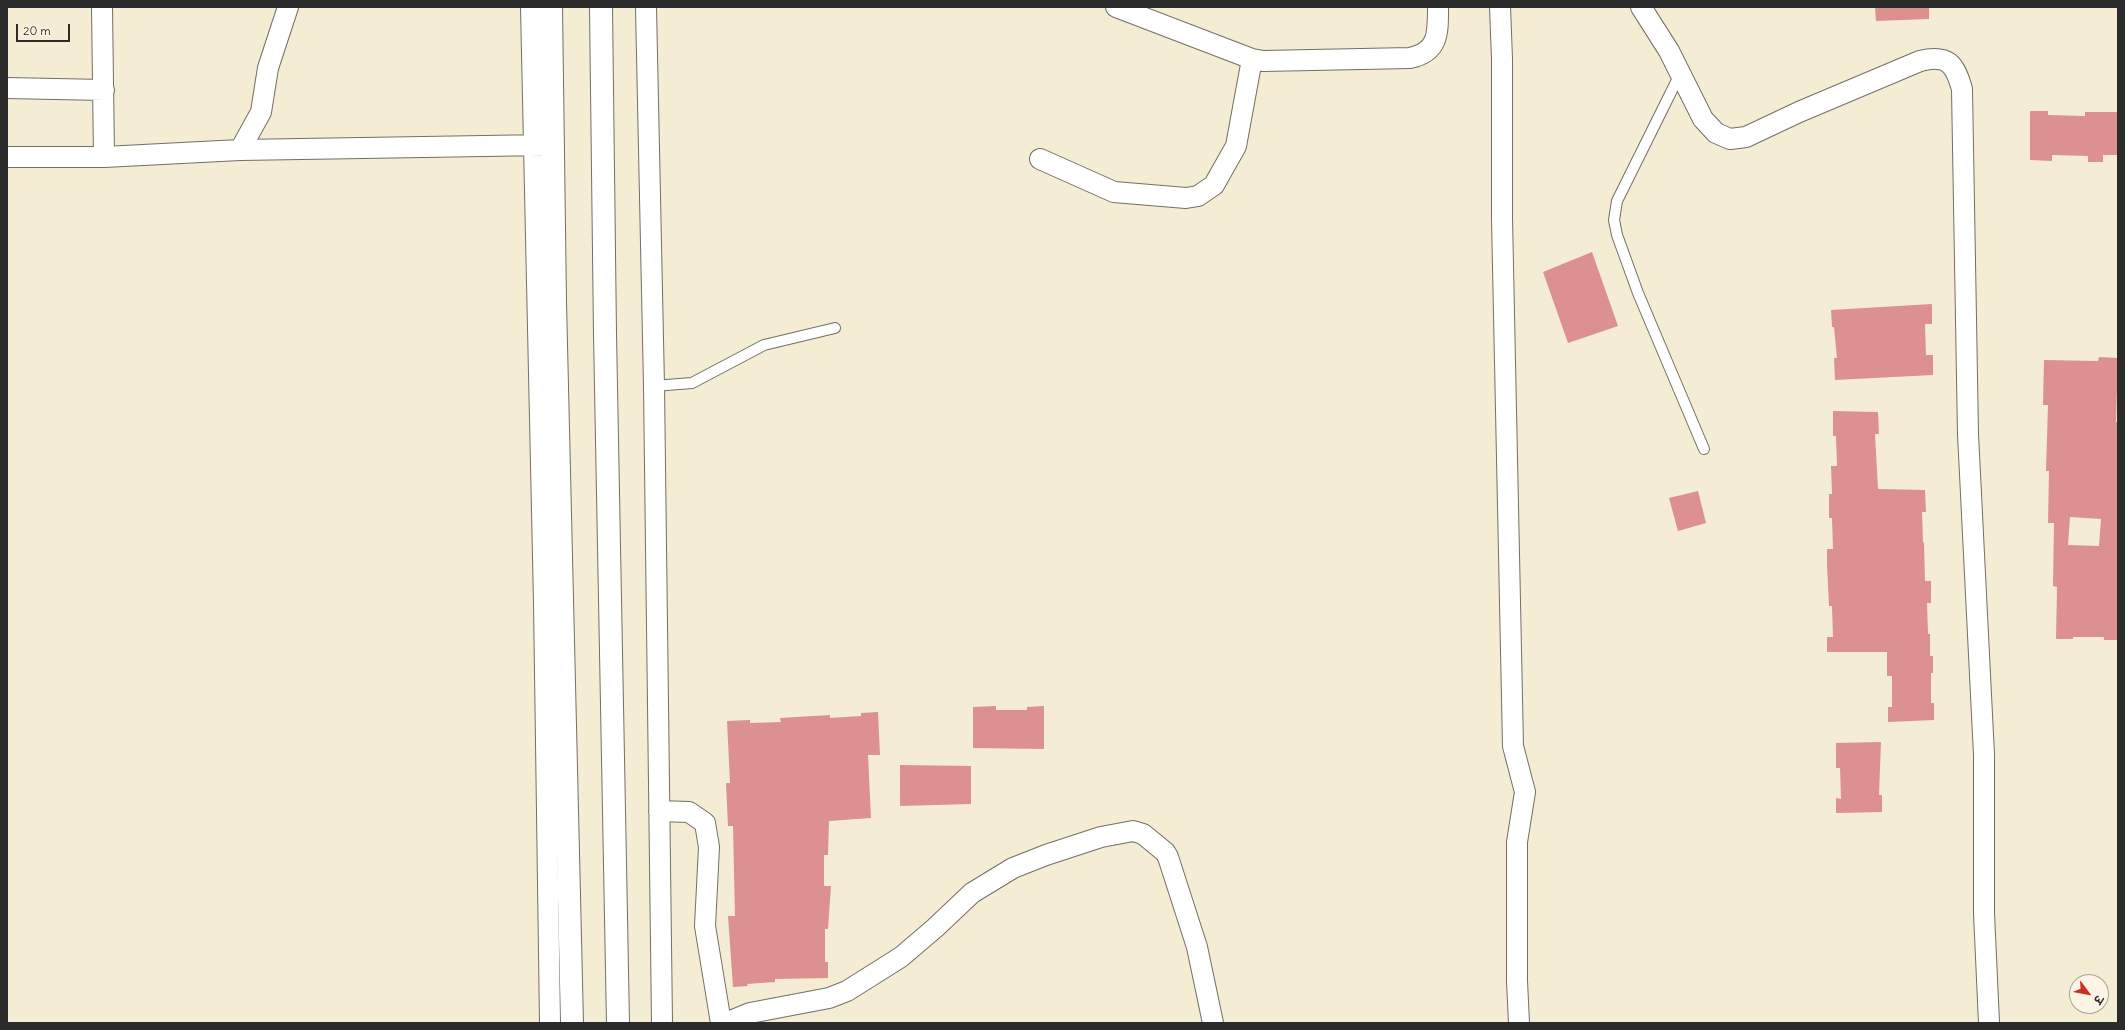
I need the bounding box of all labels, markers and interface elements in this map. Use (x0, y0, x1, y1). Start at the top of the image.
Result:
scale bar (18, 16, 72, 42)
text: 20 m (23, 23, 51, 38)
north arrow (2069, 974, 2109, 1014)
text: उ (2090, 993, 2106, 1007)

